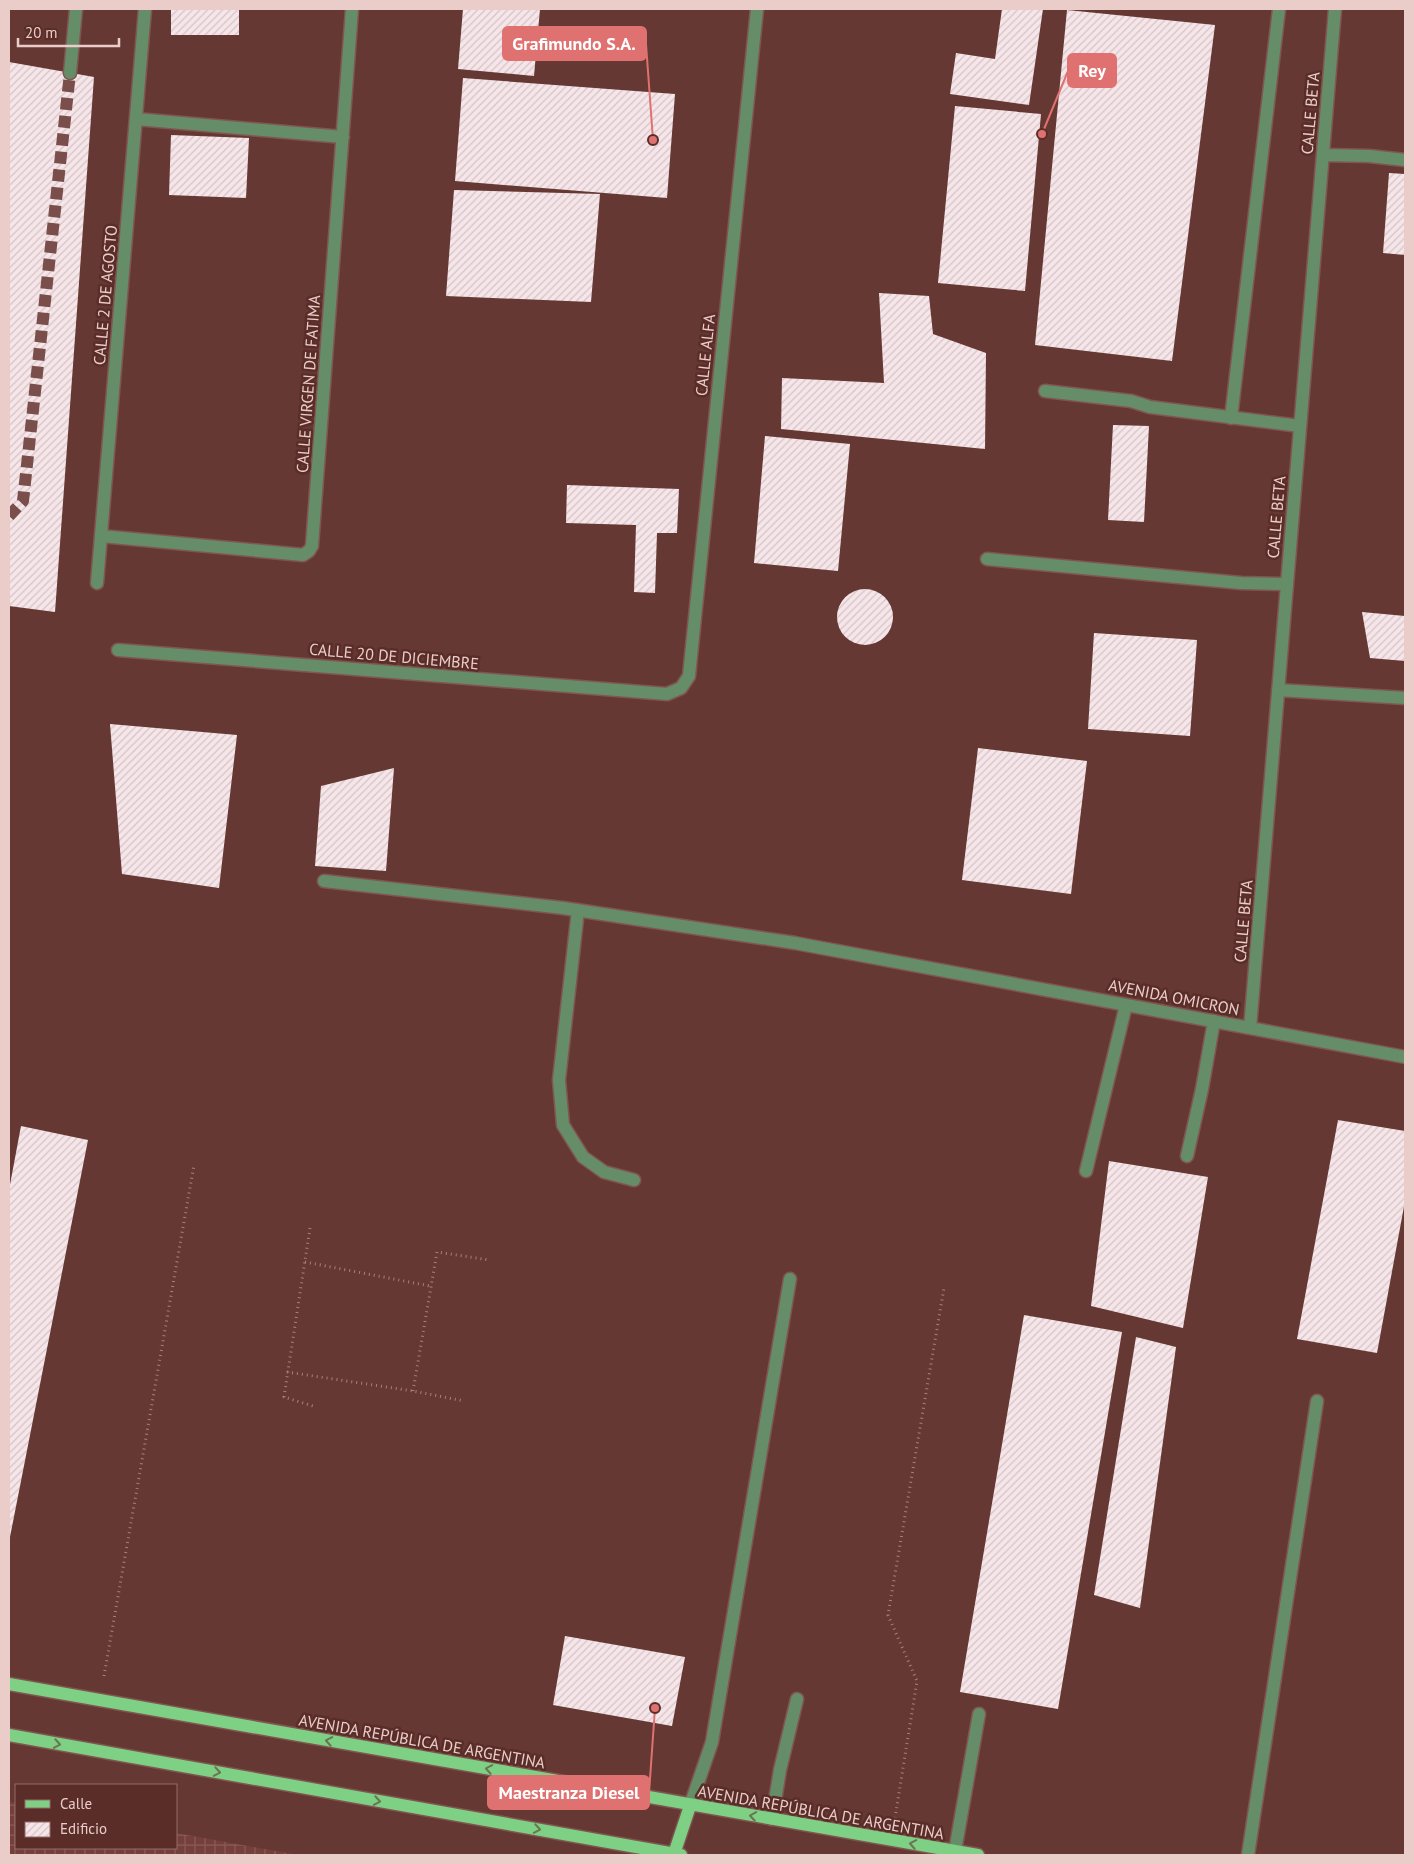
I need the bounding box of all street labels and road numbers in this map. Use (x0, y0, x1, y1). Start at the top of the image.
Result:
street label: CALLE BETA (1296, 70, 1324, 155)
street label: CALLE 2 DE AGOSTO (89, 224, 121, 366)
street label: CALLE VIRGEN DE FATIMA (292, 294, 324, 474)
street label: CALLE ALFA (691, 312, 719, 397)
street label: CALLE BETA (1262, 474, 1290, 559)
street label: CALLE 20 DE DICIEMBRE (308, 639, 480, 673)
street label: CALLE BETA (1229, 878, 1257, 963)
street label: AVENIDA OMICRON (1107, 975, 1241, 1019)
street label: AVENIDA REPÚBLICA DE ARGENTINA (297, 1709, 547, 1773)
street label: AVENIDA REPÚBLICA DE ARGENTINA (696, 1780, 946, 1844)

